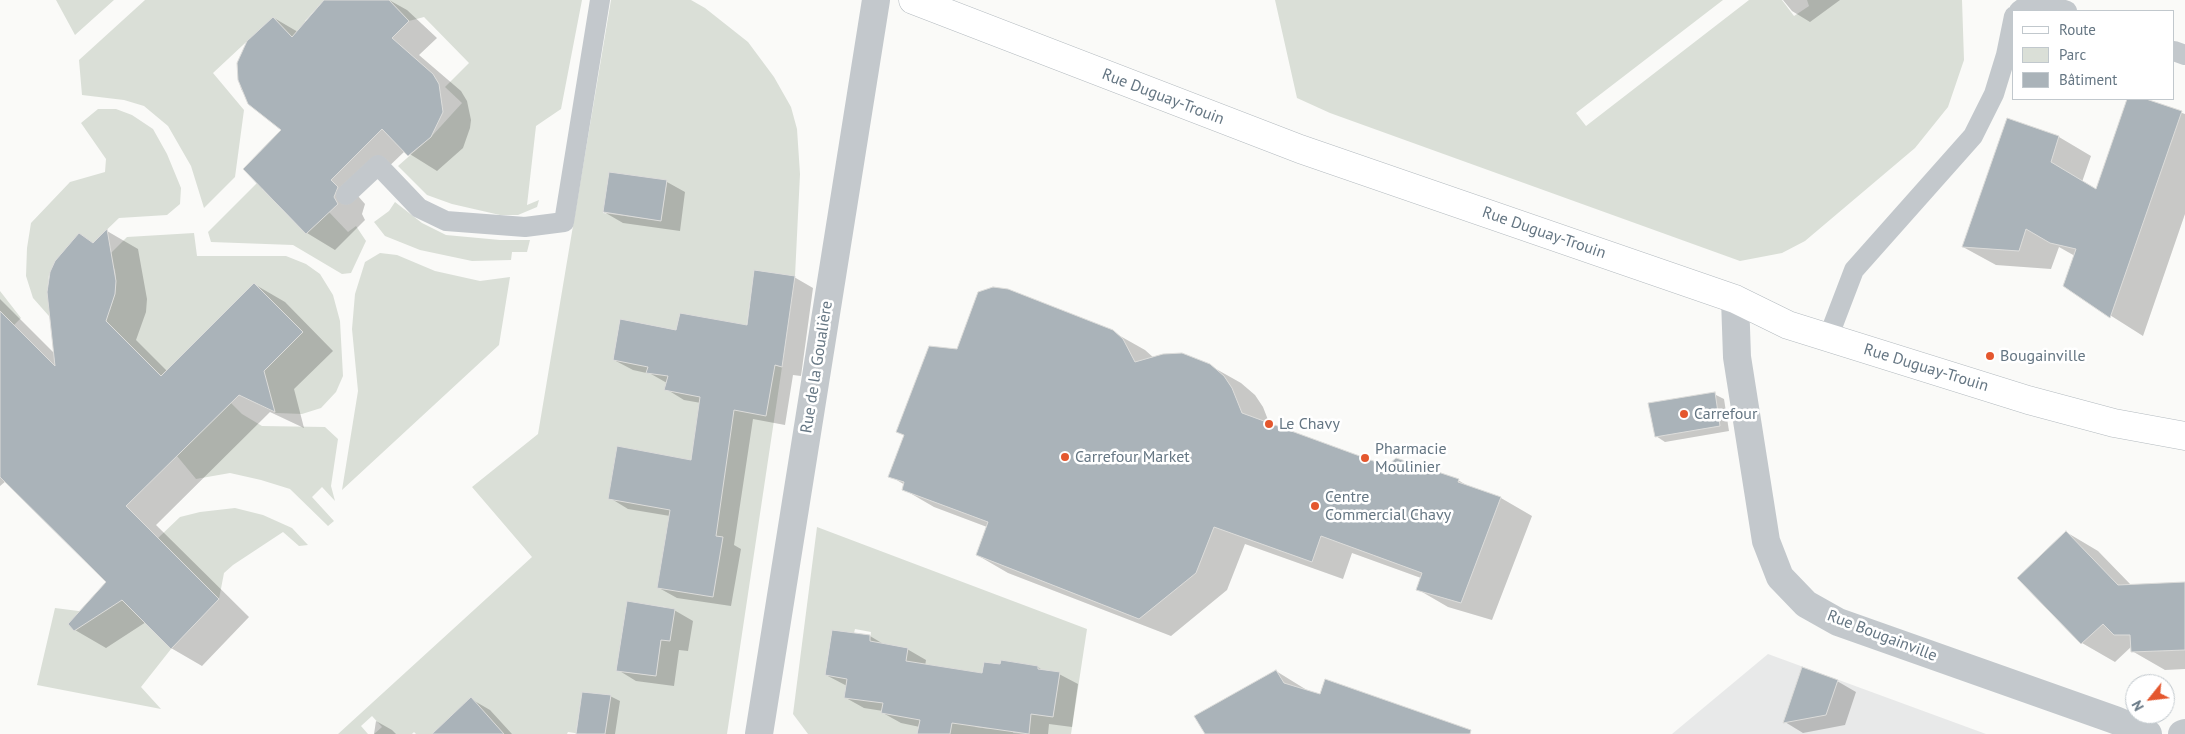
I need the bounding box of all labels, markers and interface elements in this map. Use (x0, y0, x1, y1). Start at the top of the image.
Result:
legend (2012, 10, 2175, 100)
text: Route (2059, 20, 2096, 39)
text: Parc (2059, 45, 2086, 64)
street label: Rue Duguay-Trouin (1099, 65, 1227, 129)
text: Bâtiment (2059, 70, 2117, 89)
street label: Rue Duguay-Trouin (1480, 203, 1608, 263)
street label: Rue de la Goualière (797, 299, 837, 435)
street label: Rue Duguay-Trouin (1861, 340, 1991, 396)
place label: Bougainville (2000, 346, 2086, 366)
marker: Bougainville (1984, 350, 1996, 362)
place label: Carrefour (1694, 404, 1757, 424)
marker: Carrefour (1678, 408, 1690, 420)
place label: Le Chavy (1279, 414, 1340, 434)
marker: Le Chavy (1263, 418, 1275, 430)
place label: Pharmacie Moulinier (1375, 439, 1447, 477)
place label: Carrefour Market (1075, 447, 1190, 467)
marker: Carrefour Market (1059, 451, 1071, 463)
marker: Pharmacie Moulinier (1359, 452, 1371, 464)
place label: Centre Commercial Chavy (1325, 487, 1451, 525)
marker: Centre Commercial Chavy (1309, 500, 1321, 512)
street label: Rue Bougainville (1824, 606, 1940, 666)
north arrow (2125, 674, 2175, 724)
text: N (2128, 697, 2148, 714)

